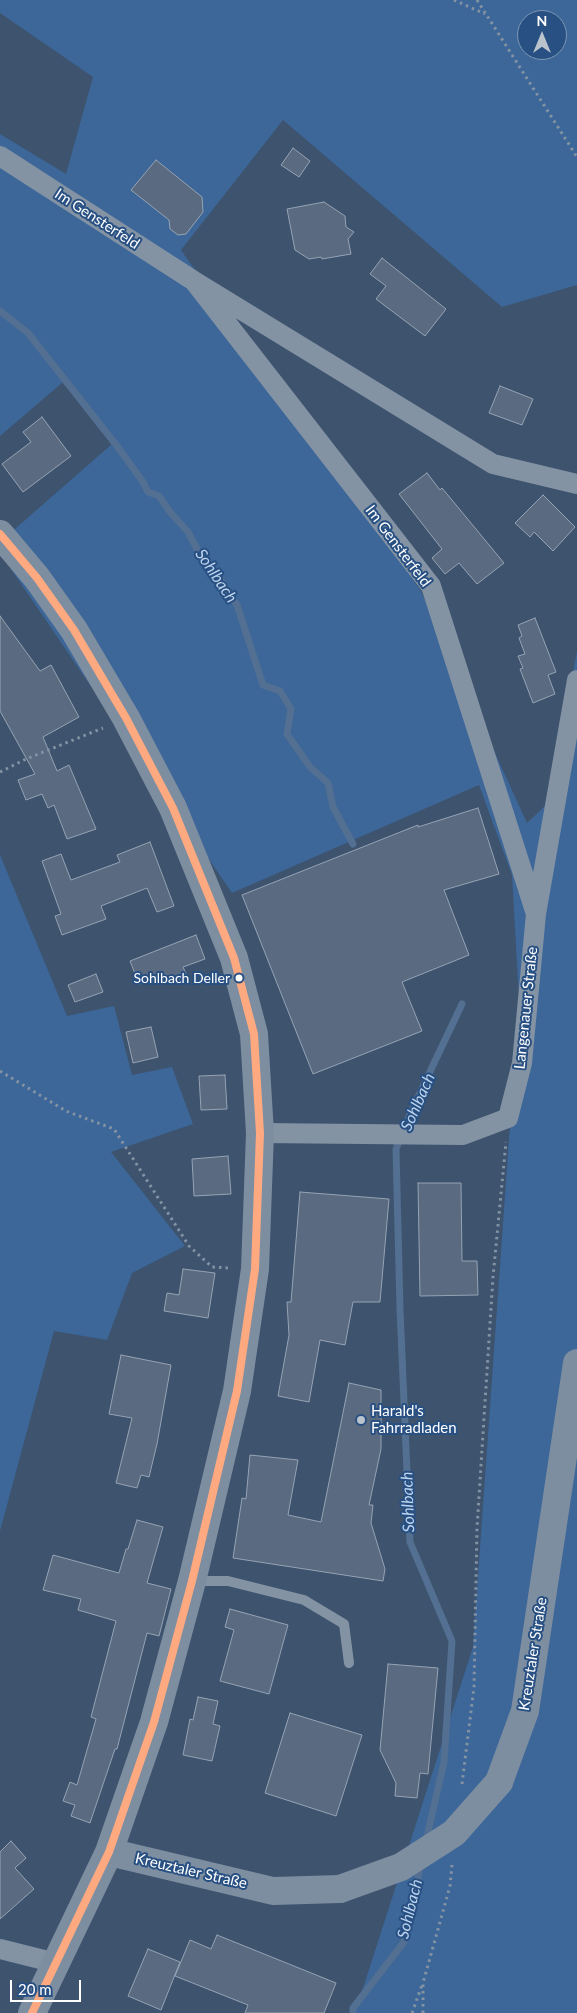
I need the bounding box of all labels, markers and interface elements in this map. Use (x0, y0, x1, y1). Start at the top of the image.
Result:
north arrow (517, 10, 567, 60)
text: N (537, 12, 547, 29)
street label: Im Gensterfeld (51, 185, 143, 253)
street label: Im Gensterfeld (361, 502, 435, 590)
water label: Sohlbach (191, 545, 241, 607)
street label: Langenauer Straße (511, 946, 541, 1070)
place label: Sohlbach Deller (133, 970, 230, 986)
marker: Sohlbach Deller (234, 973, 244, 983)
water label: Sohlbach (397, 1070, 439, 1134)
place label: Harald's Fahrradladen (371, 1402, 457, 1437)
marker: Harald's Fahrradladen (355, 1414, 367, 1426)
water label: Sohlbach (397, 1471, 419, 1533)
street label: Kreuztaler Straße (515, 1596, 551, 1712)
street label: Kreuztaler Straße (133, 1849, 249, 1893)
water label: Sohlbach (393, 1877, 427, 1941)
scale bar (12, 1970, 84, 2002)
text: 20 m (18, 1980, 52, 1998)

